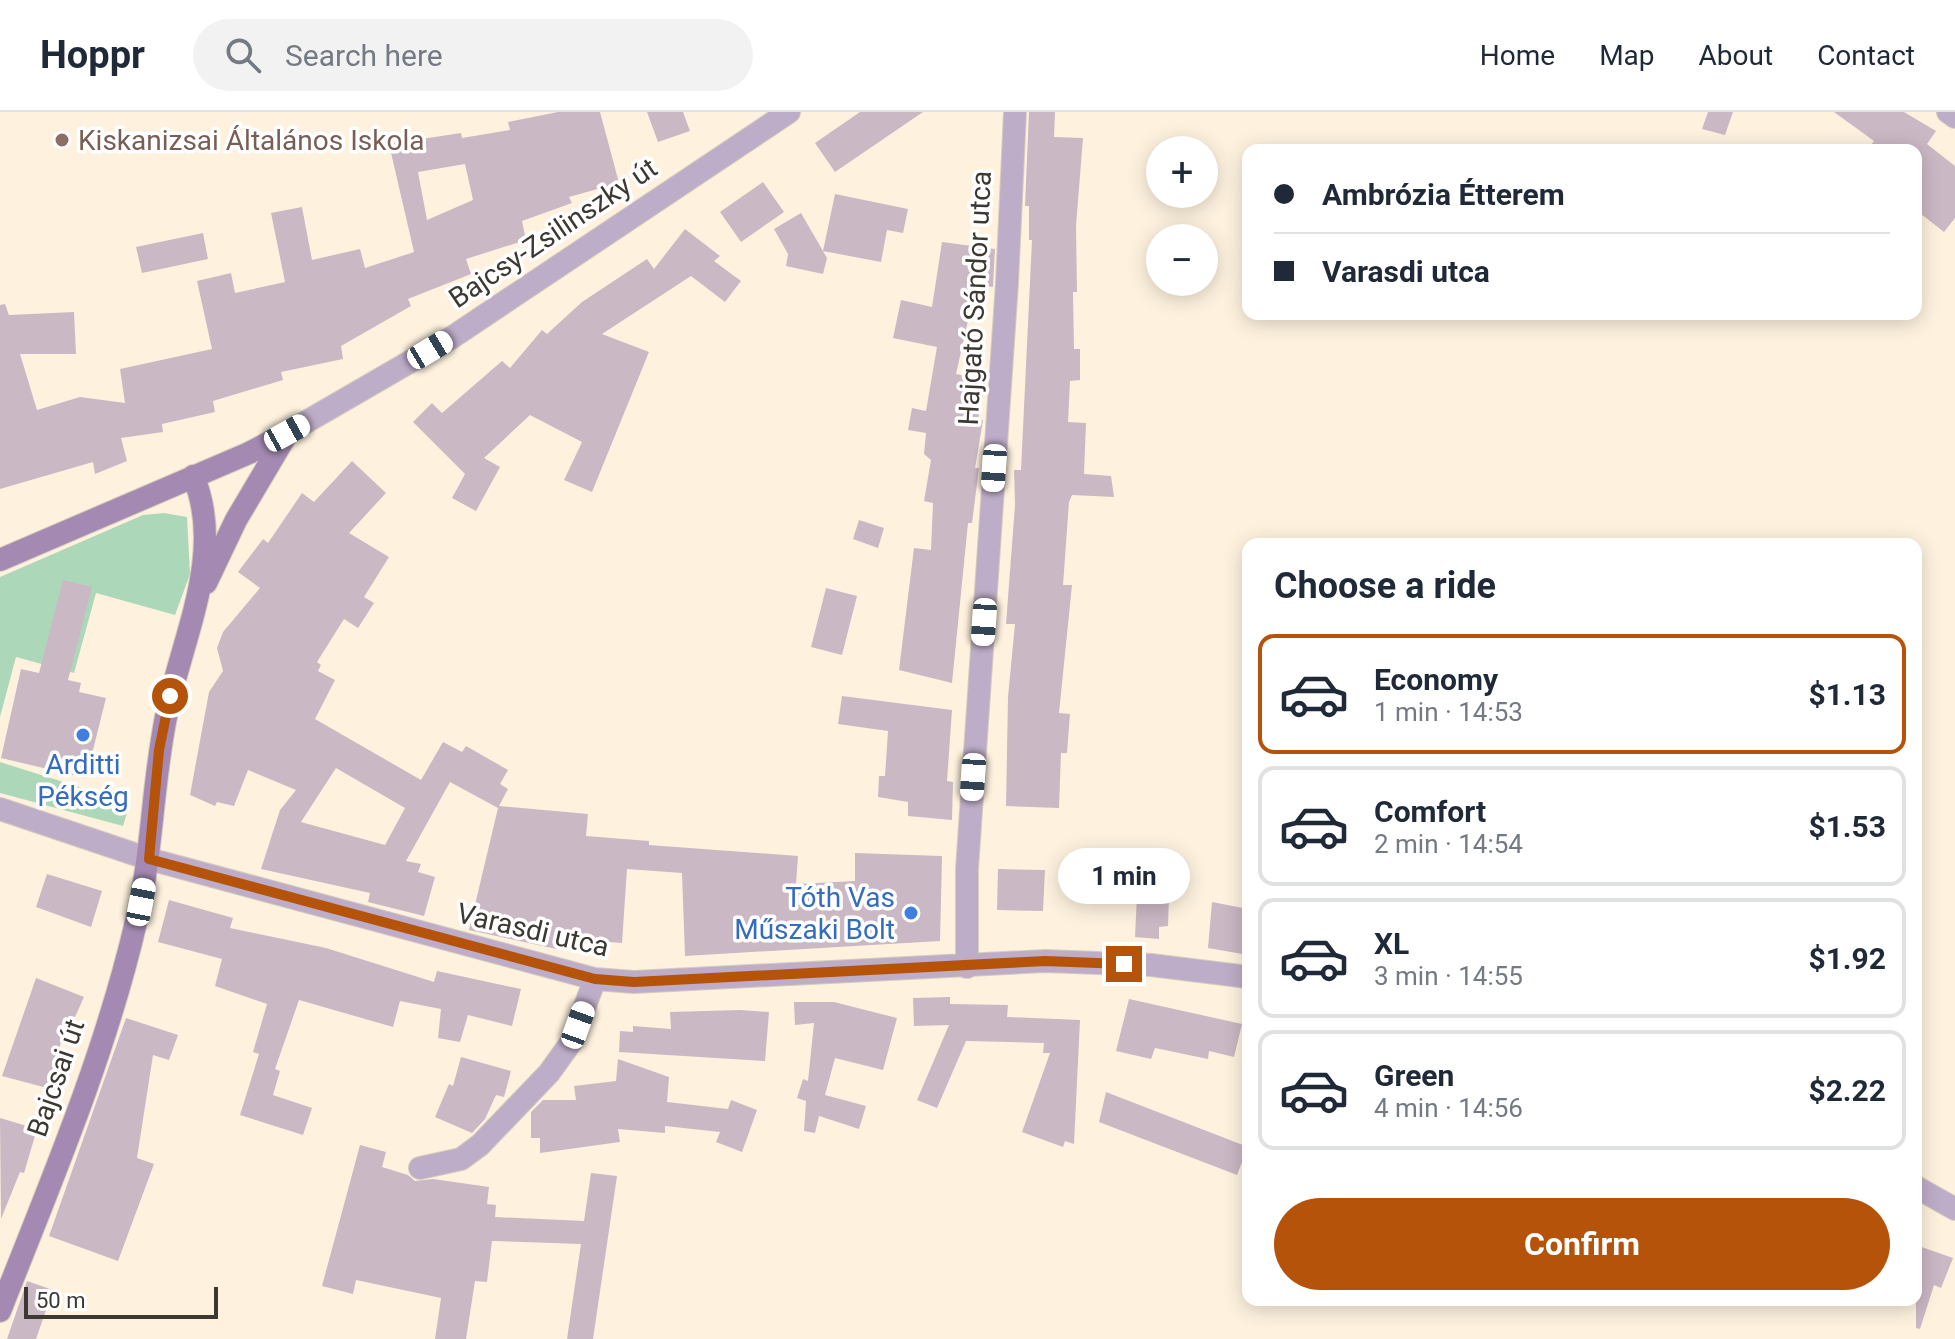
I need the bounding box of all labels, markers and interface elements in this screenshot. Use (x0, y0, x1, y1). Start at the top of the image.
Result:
search box (193, 19, 753, 91)
text: Hoppr (40, 33, 145, 77)
icon: search (221, 33, 265, 77)
text: Search here (285, 38, 443, 73)
text: Home (1480, 39, 1555, 72)
text: Map (1599, 39, 1655, 72)
text: About (1699, 39, 1773, 72)
text: Contact (1817, 39, 1915, 72)
place label: Kiskanizsai Általános Iskola (78, 124, 424, 157)
marker: Kiskanizsai Általános Iskola (53, 131, 71, 149)
map controls (1146, 136, 1218, 296)
button: + (1146, 136, 1218, 208)
street label: Bajcsy-Zsilinszky út (443, 151, 663, 315)
street label: Hajgató Sándor utca (952, 170, 998, 426)
text: Ambrózia Étterem (1322, 177, 1565, 212)
button: − (1146, 224, 1218, 296)
text: Varasdi utca (1322, 254, 1490, 289)
car (403, 327, 457, 373)
car (260, 411, 314, 455)
car (980, 443, 1008, 493)
text: Choose a ride (1274, 565, 1496, 607)
car (970, 597, 998, 647)
icon: car (1278, 658, 1350, 730)
text: Economy (1374, 662, 1498, 697)
text: $1.13 (1808, 677, 1886, 712)
route start (152, 678, 188, 714)
text: 1 min · 14:53 (1374, 697, 1523, 727)
marker: Arditti Pékség (74, 726, 92, 744)
place label: Arditti Pékség (37, 748, 129, 813)
car (959, 752, 987, 802)
icon: car (1278, 790, 1350, 862)
text: Comfort (1374, 794, 1486, 829)
text: $1.53 (1808, 809, 1886, 844)
text: 2 min · 14:54 (1374, 829, 1523, 859)
callout: 1 min (1058, 848, 1190, 904)
text: 1 min (1091, 861, 1157, 891)
car (125, 876, 157, 928)
place label: Tóth Vas Műszaki Bolt (734, 881, 895, 946)
street label: Varasdi utca (454, 896, 612, 964)
marker: Tóth Vas Műszaki Bolt (902, 904, 920, 922)
icon: car (1278, 922, 1350, 994)
text: XL (1374, 926, 1409, 961)
text: $1.92 (1808, 941, 1886, 976)
route end (1106, 946, 1142, 982)
text: 3 min · 14:55 (1374, 961, 1523, 991)
car (559, 998, 597, 1052)
street label: Bajcsai út (21, 1015, 91, 1141)
icon: car (1278, 1054, 1350, 1126)
text: Green (1374, 1058, 1454, 1093)
text: $2.22 (1808, 1073, 1886, 1108)
text: 4 min · 14:56 (1374, 1093, 1523, 1123)
button: Confirm (1274, 1198, 1890, 1290)
scale bar (24, 1283, 218, 1319)
text: 50 m (36, 1288, 85, 1313)

